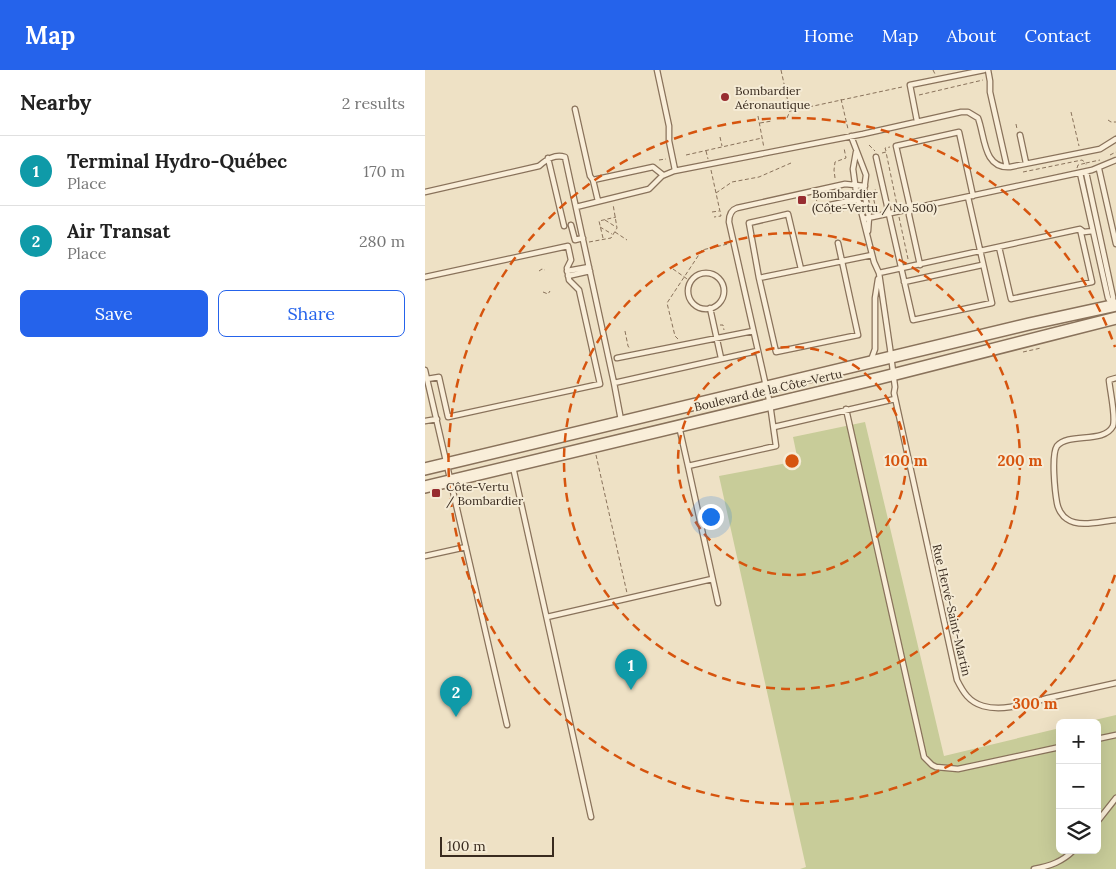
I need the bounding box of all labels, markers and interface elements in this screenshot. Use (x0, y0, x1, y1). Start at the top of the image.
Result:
text: Map (25, 20, 75, 51)
text: Home (804, 24, 854, 47)
text: Map (882, 24, 918, 47)
text: About (946, 24, 996, 47)
text: Contact (1024, 24, 1091, 47)
place label: Bombardier Aéronautique (734, 83, 811, 112)
text: Nearby (20, 89, 91, 116)
marker: Bombardier Aéronautique (719, 91, 731, 103)
text: 2 results (342, 93, 405, 113)
text: Terminal Hydro-Québec (67, 149, 287, 173)
text: 1 (33, 161, 39, 181)
text: 170 m (363, 161, 405, 181)
text: Place (67, 173, 106, 193)
place label: Bombardier (Côte-Vertu / No 500) (812, 186, 937, 216)
marker: Bombardier (Côte-Vertu / No 500) (796, 194, 808, 206)
text: Air Transat (67, 219, 170, 243)
text: 2 (32, 231, 40, 251)
text: 280 m (359, 231, 405, 251)
text: Place (67, 243, 106, 263)
button: Save (20, 290, 208, 337)
button: Share (218, 290, 405, 337)
street label: Boulevard de la Côte-Vertu (693, 366, 843, 414)
text: 100 m (885, 451, 928, 470)
text: 200 m (998, 451, 1043, 470)
centre of rings (783, 452, 801, 470)
place label: Côte-Vertu / Bombardier (446, 479, 524, 509)
marker: Côte-Vertu / Bombardier (430, 487, 442, 499)
your location (698, 504, 724, 530)
street label: Rue Hervé-Saint-Martin (929, 542, 975, 678)
pin: 1 (615, 649, 647, 690)
pin: 2 (440, 676, 472, 717)
text: 300 m (1012, 694, 1058, 713)
map controls (1056, 719, 1101, 854)
button: + (1056, 719, 1101, 764)
button: − (1056, 764, 1101, 809)
button: layers (1056, 809, 1101, 854)
scale bar (440, 834, 554, 857)
text: 100 m (447, 837, 486, 855)

